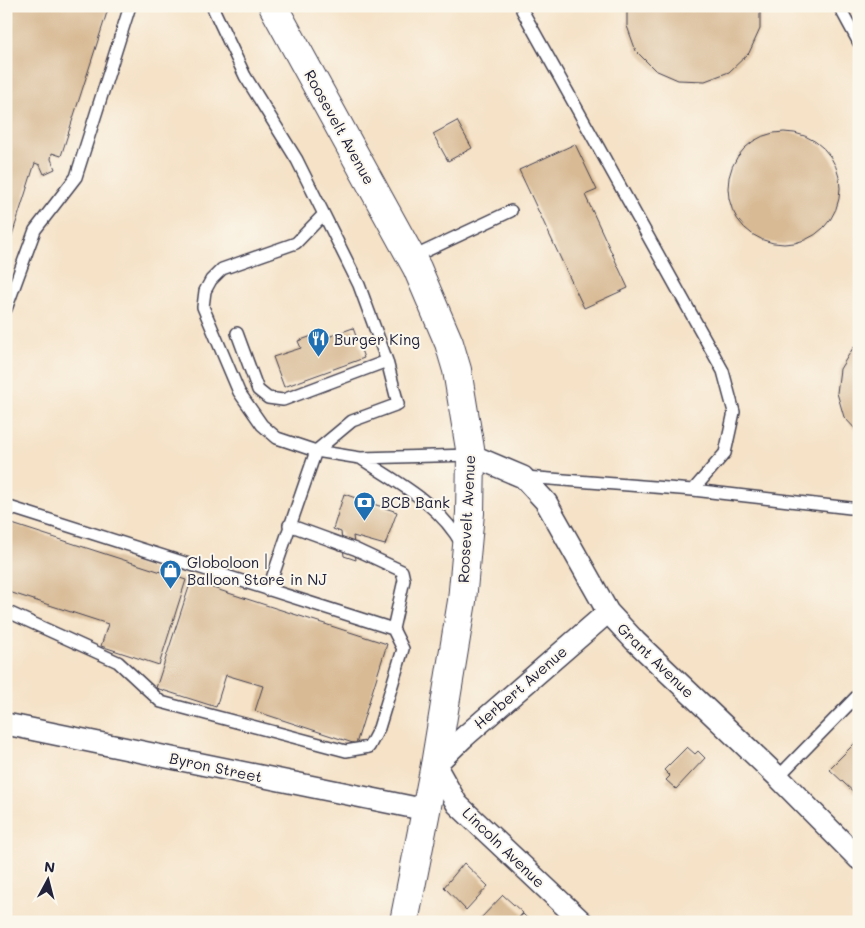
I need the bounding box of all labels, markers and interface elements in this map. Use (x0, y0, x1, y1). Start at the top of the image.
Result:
street label: Roosevelt Avenue (300, 66, 380, 188)
restaurant icon: Burger King (306, 327, 330, 358)
place label: Burger King (334, 329, 420, 349)
street label: Roosevelt Avenue (453, 454, 479, 584)
bank icon: BCB Bank (353, 490, 377, 521)
place label: BCB Bank (381, 492, 450, 512)
place label: Globoloon | Balloon Store in NJ (187, 552, 327, 589)
shop icon: Globoloon | Balloon Store in NJ (159, 559, 183, 590)
street label: Grant Avenue (613, 618, 699, 702)
street label: Herbert Avenue (469, 641, 571, 733)
street label: Byron Street (168, 747, 264, 787)
street label: Lincoln Avenue (458, 803, 550, 891)
north arrow (22, 856, 72, 906)
text: N (43, 857, 56, 877)

